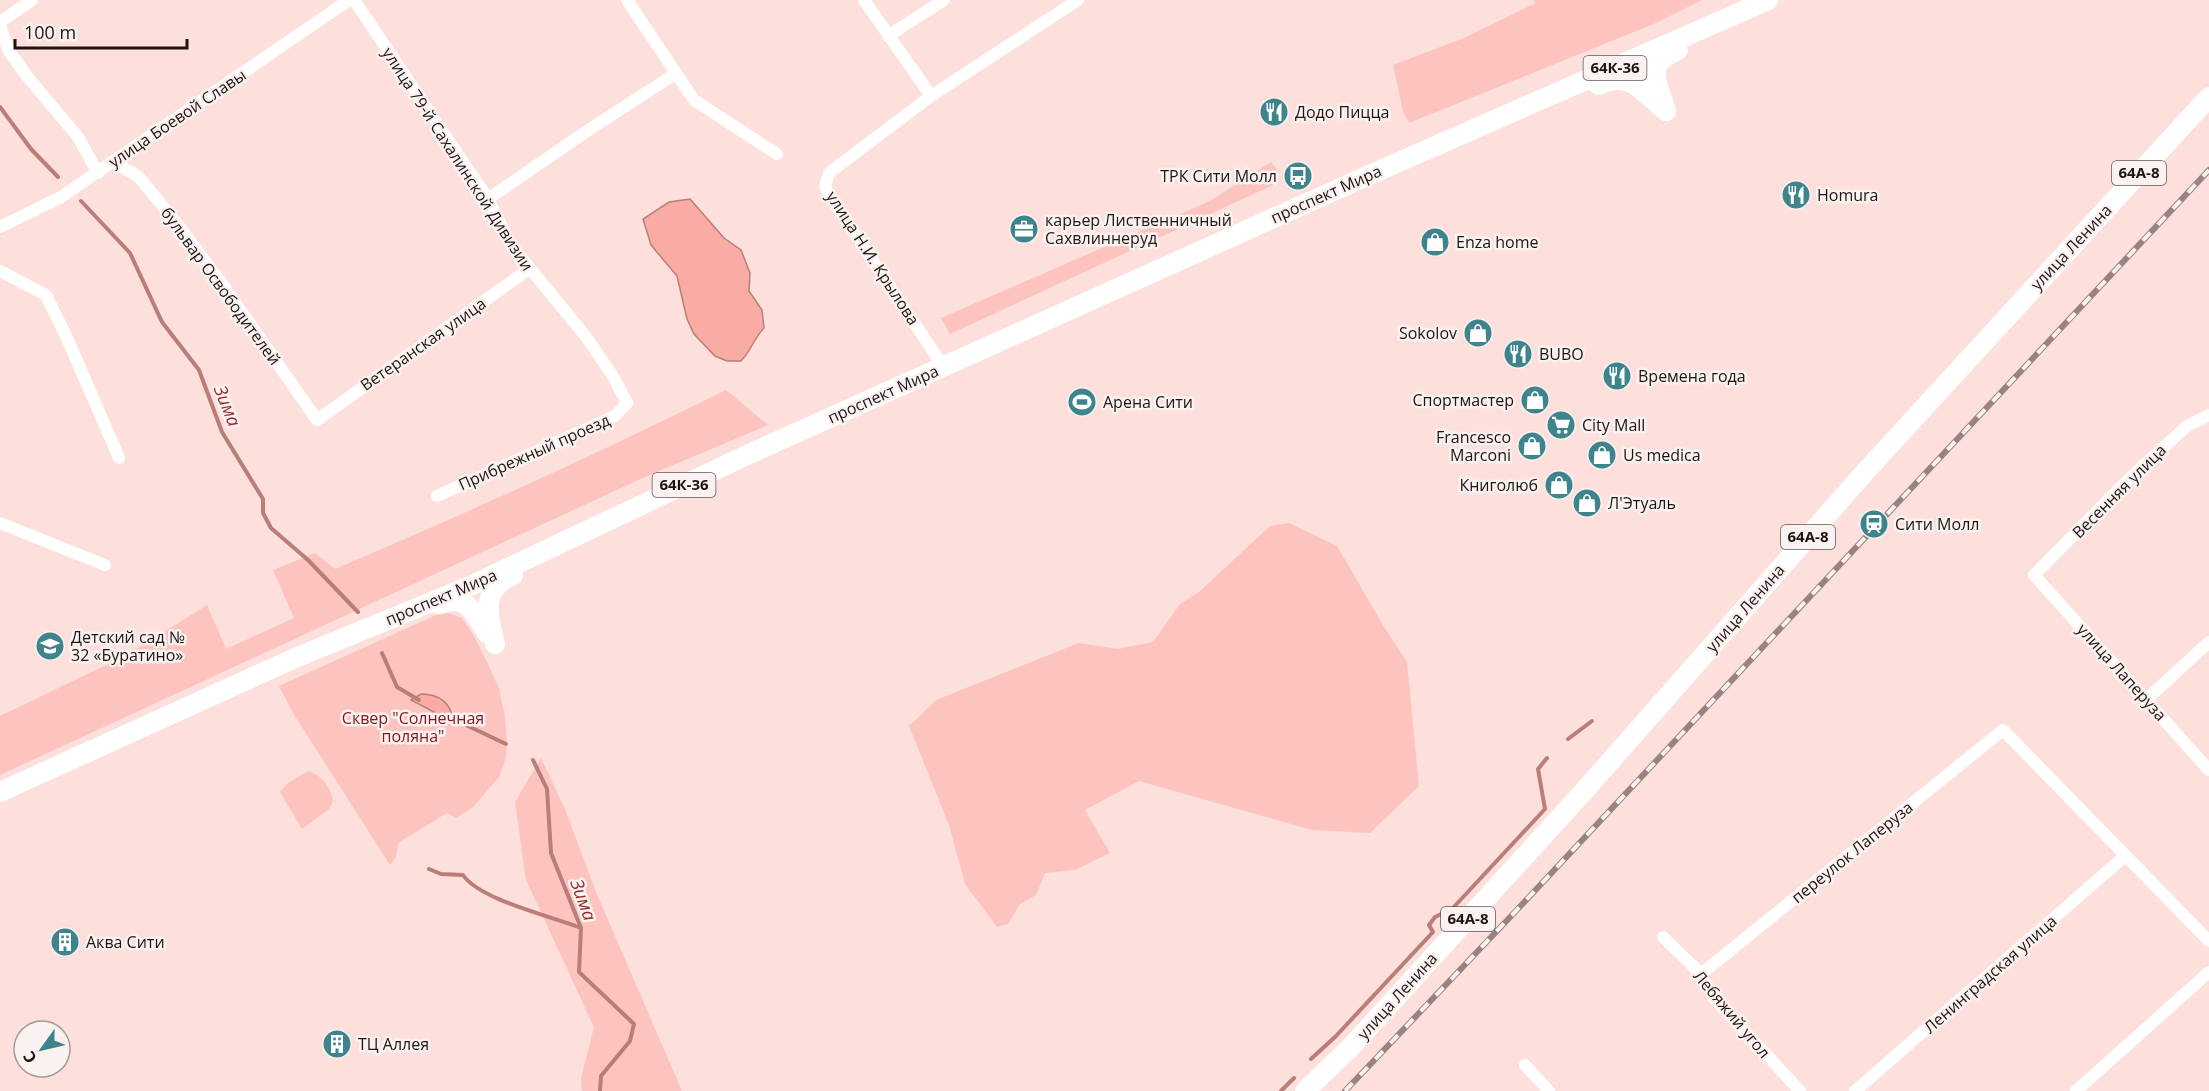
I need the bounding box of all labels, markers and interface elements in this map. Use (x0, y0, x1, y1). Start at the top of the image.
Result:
scale bar (15, 12, 188, 50)
text: 100 m (24, 20, 76, 44)
street label: улица 79-й Сахалинской Дивизии (377, 43, 539, 275)
road number: 64К-36 (1584, 56, 1646, 80)
street label: улица Боевой Славы (104, 64, 250, 172)
restaurant icon: Додо Пицца (1258, 96, 1290, 128)
place label: Додо Пицца (1295, 101, 1389, 123)
street label: проспект Мира (1267, 160, 1385, 228)
bus stop icon: ТРК Сити Молл (1282, 160, 1314, 192)
road number: 64А-8 (2112, 161, 2166, 185)
place label: ТРК Сити Молл (1160, 165, 1277, 187)
restaurant icon: Homura (1780, 179, 1812, 211)
place label: Homura (1817, 184, 1878, 206)
street label: улица Н.И. Крылова (821, 187, 925, 329)
street label: улица Ленина (2025, 199, 2117, 295)
street label: бульвар Освободителей (156, 203, 286, 369)
place label: карьер Лиственничный Сахвлиннеруд (1045, 209, 1232, 249)
office icon: карьер Лиственничный Сахвлиннеруд (1008, 213, 1040, 245)
shop icon: Enza home (1419, 226, 1451, 258)
place label: Enza home (1456, 231, 1539, 253)
street label: Ветеранская улица (356, 292, 490, 396)
shop icon: Sokolov (1462, 317, 1494, 349)
place label: Sokolov (1399, 322, 1457, 344)
restaurant icon: BUBO (1502, 338, 1534, 370)
place label: BUBO (1539, 343, 1584, 365)
street label: проспект Мира (824, 360, 942, 428)
restaurant icon: Времена года (1601, 360, 1633, 392)
place label: Времена года (1638, 365, 1746, 387)
water label: Зима (208, 380, 247, 430)
shop icon: Спортмастер (1519, 384, 1551, 416)
sports icon: Арена Сити (1066, 386, 1098, 418)
place label: Спортмастер (1412, 389, 1514, 411)
place label: Арена Сити (1103, 391, 1193, 413)
street label: Прибрежный проезд (455, 409, 613, 495)
supermarket icon: City Mall (1545, 409, 1577, 441)
place label: City Mall (1582, 414, 1645, 436)
place label: Francesco Marconi (1436, 426, 1511, 466)
shop icon: Francesco Marconi (1516, 430, 1548, 462)
shop icon: Us medica (1586, 439, 1618, 471)
street label: Весенняя улица (2067, 439, 2171, 543)
place label: Us medica (1623, 444, 1701, 466)
shop icon: Книголюб (1543, 469, 1575, 501)
road number: 64К-36 (652, 473, 716, 497)
place label: Книголюб (1459, 474, 1538, 496)
shop icon: Л'Этуаль (1571, 487, 1603, 519)
place label: Л'Этуаль (1608, 492, 1676, 514)
station icon: Сити Молл (1858, 508, 1890, 540)
place label: Сити Молл (1895, 513, 1979, 535)
road number: 64А-8 (1781, 525, 1835, 549)
street label: улица Ленина (1701, 559, 1789, 657)
street label: проспект Мира (382, 564, 500, 630)
street label: улица Лаперуза (2072, 619, 2172, 725)
place label: Детский сад № 32 «Буратино» (71, 626, 185, 666)
school or university icon: Детский сад № 32 «Буратино» (34, 630, 66, 662)
park label: Сквер "Солнечная поляна" (342, 707, 484, 747)
street label: переулок Лаперуза (1787, 796, 1917, 908)
water label: Зима (565, 875, 603, 924)
road number: 64А-8 (1441, 907, 1495, 931)
street label: Ленинградская улица (1919, 910, 2061, 1038)
building icon: Аква Сити (49, 926, 81, 958)
place label: Аква Сити (86, 931, 165, 953)
street label: улица Ленина (1352, 948, 1442, 1044)
street label: Лебяжий угол (1689, 965, 1775, 1063)
north arrow (12, 1019, 72, 1079)
building icon: ТЦ Аллея (321, 1028, 353, 1060)
place label: ТЦ Аллея (358, 1033, 429, 1055)
text: С (18, 1047, 42, 1068)

